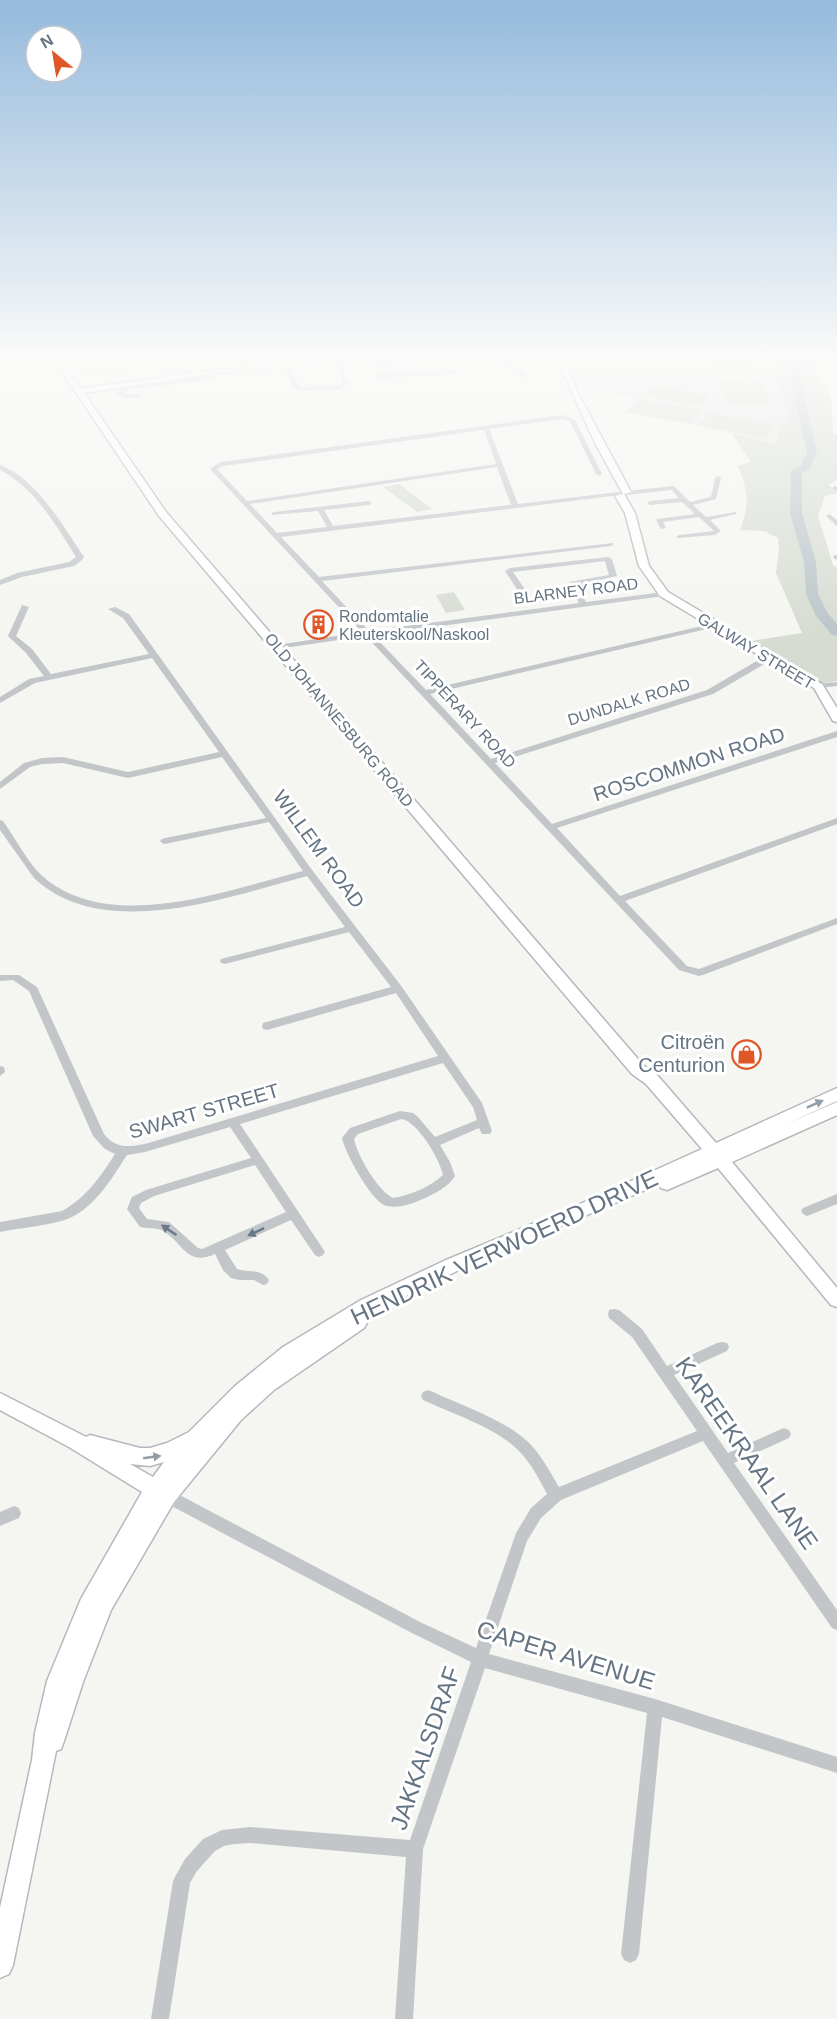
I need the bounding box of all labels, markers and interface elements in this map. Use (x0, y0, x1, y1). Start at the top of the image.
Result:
north arrow (24, 24, 84, 84)
text: N (37, 31, 56, 52)
street label: BLARNEY ROAD (513, 575, 639, 607)
place label: Rondomtalie Kleuterskool/Naskool (339, 608, 489, 643)
building icon: Rondomtalie Kleuterskool/Naskool (302, 609, 334, 641)
street label: GALWAY STREET (695, 610, 817, 693)
street label: OLD JOHANNESBURG ROAD (261, 630, 417, 810)
street label: TIPPERARY ROAD (411, 657, 519, 771)
street label: DUNDALK ROAD (566, 675, 692, 729)
street label: ROSCOMMON ROAD (590, 723, 788, 805)
street label: WILLEM ROAD (269, 786, 369, 912)
place label: Citroën Centurion (638, 1031, 725, 1076)
shop icon: Citroën Centurion (730, 1038, 762, 1070)
street label: SWART STREET (126, 1079, 282, 1143)
one-way arrow (806, 1098, 824, 1108)
street label: HENDRIK VERWOERD DRIVE (346, 1164, 662, 1330)
one-way arrow (162, 1224, 178, 1236)
one-way arrow (247, 1227, 264, 1236)
street label: KAREEKRAAL LANE (670, 1352, 824, 1554)
one-way arrow (143, 1452, 162, 1461)
street label: CAPER AVENUE (474, 1615, 658, 1695)
street label: JAKKALSDRAF (384, 1663, 466, 1833)

